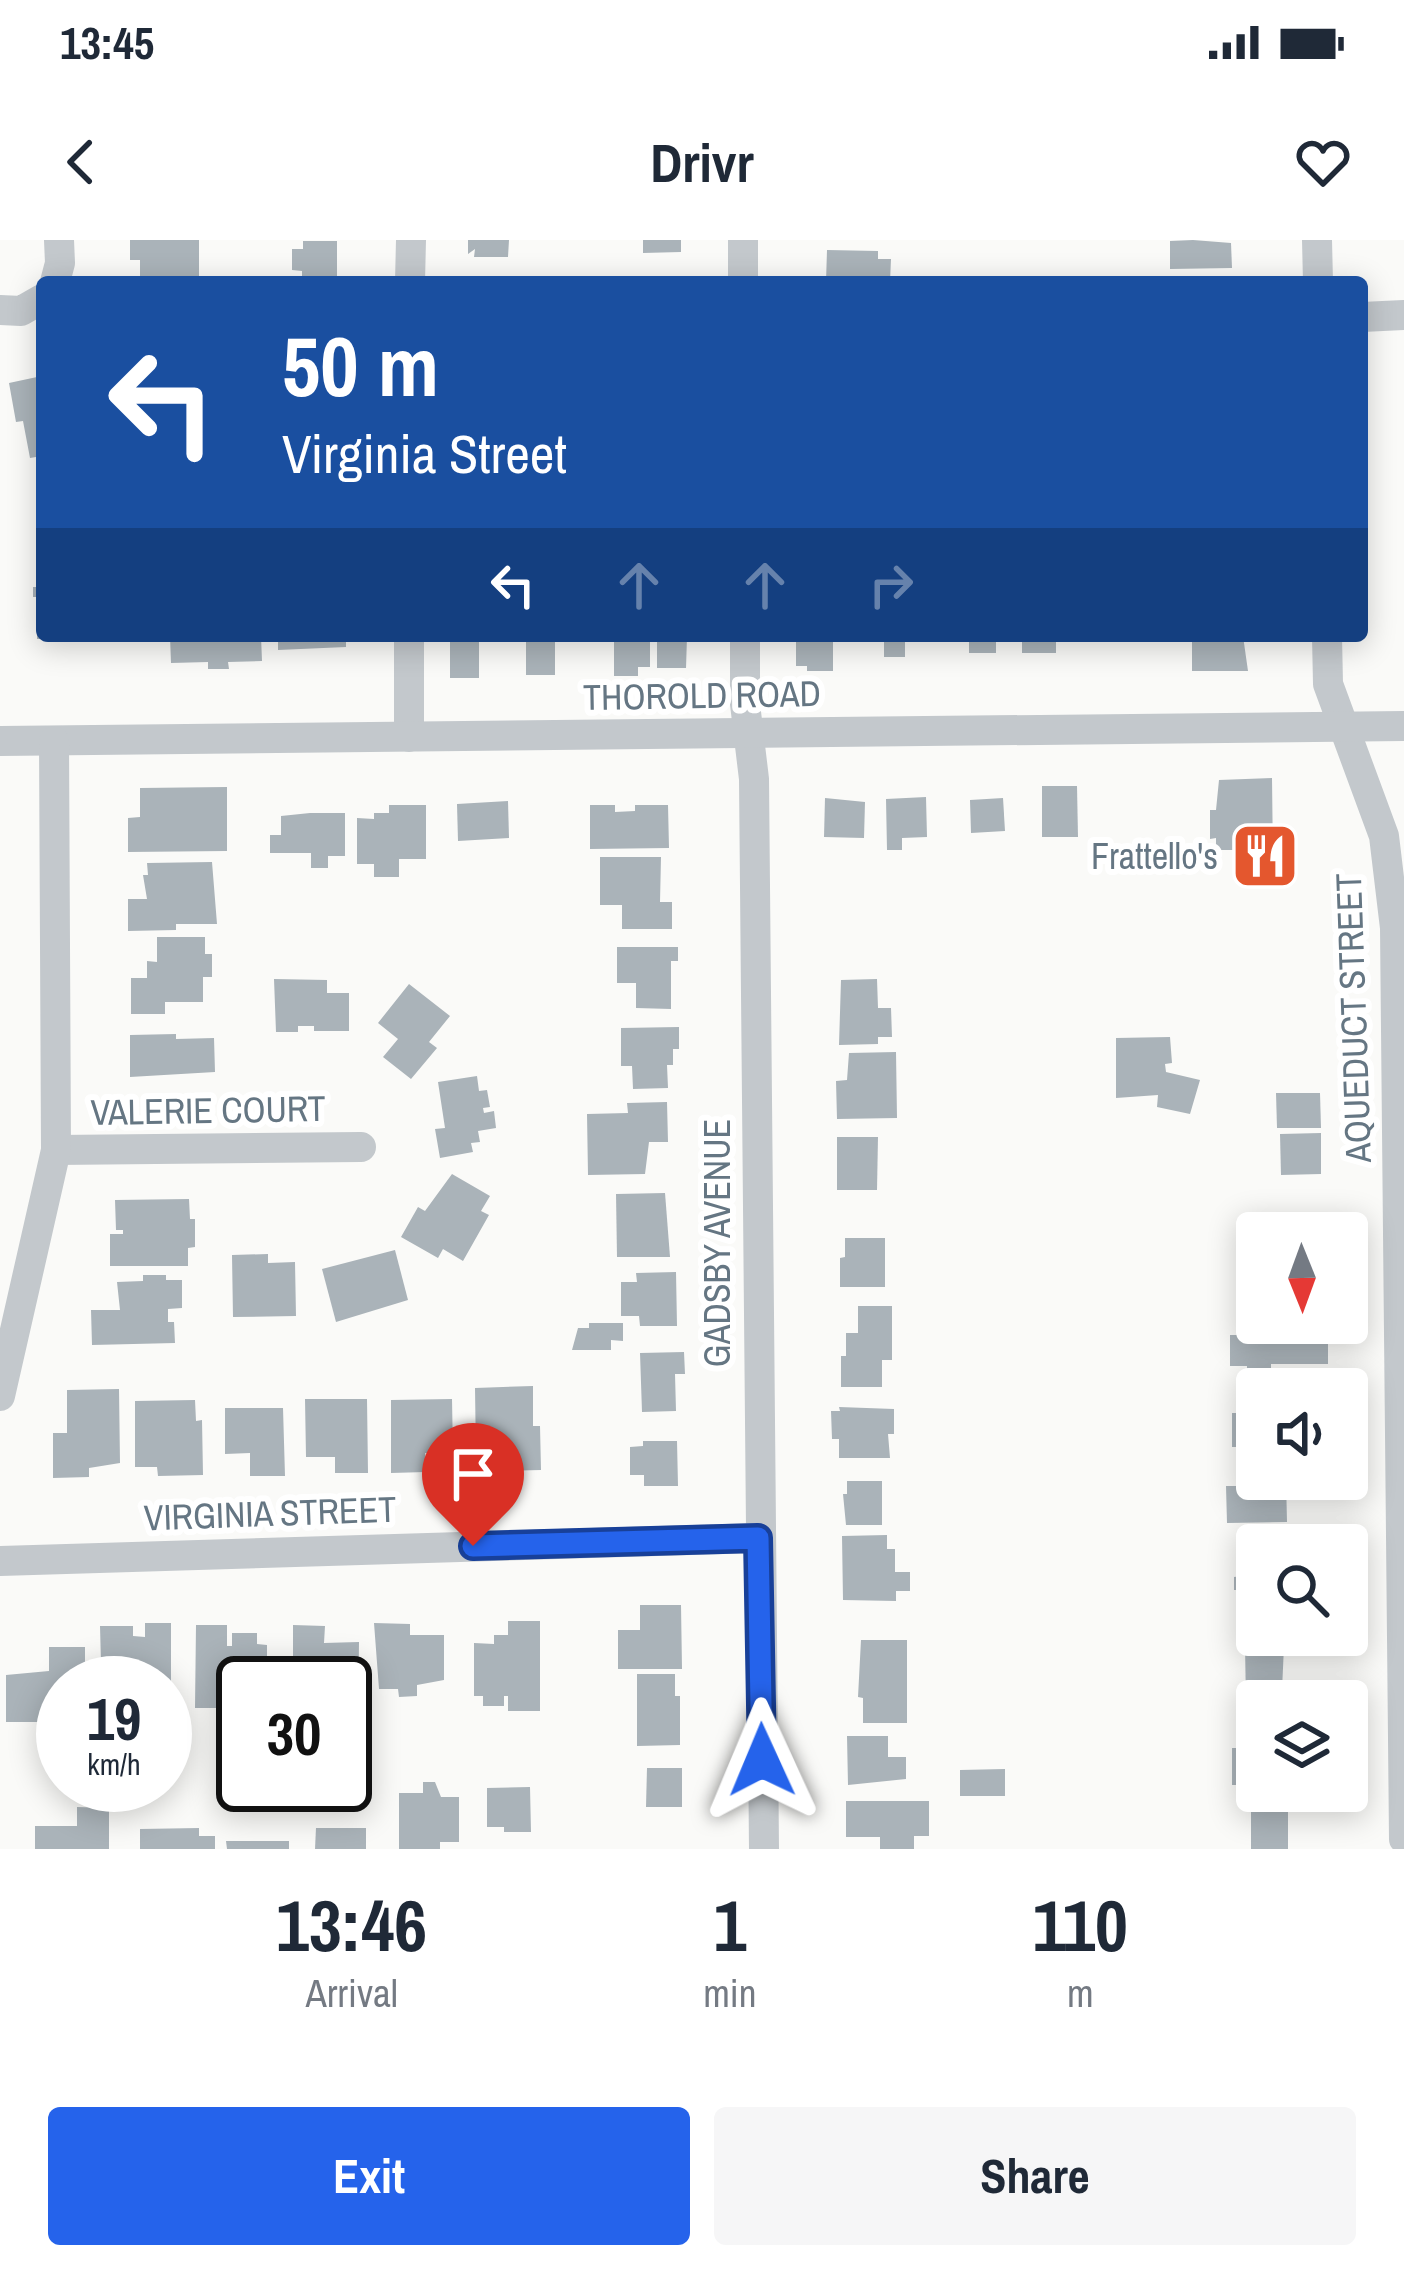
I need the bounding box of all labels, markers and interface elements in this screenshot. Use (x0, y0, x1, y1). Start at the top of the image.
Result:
text: 13:45 (60, 12, 154, 73)
text: Drivr (650, 126, 754, 199)
icon: back (48, 129, 114, 195)
icon: heart (1290, 129, 1356, 195)
text: 50 m (282, 309, 439, 422)
icon: left (84, 324, 240, 480)
text: Virginia Street (282, 417, 567, 490)
icon: left (480, 552, 546, 618)
icon: ahead (606, 552, 672, 618)
icon: ahead (732, 552, 798, 618)
icon: right (858, 552, 924, 618)
street label: THOROLD ROAD (583, 669, 821, 721)
restaurant icon: Frattello's (1230, 821, 1300, 891)
place label: Frattello's (1091, 832, 1218, 880)
street label: AQUEDUCT STREET (1324, 872, 1382, 1165)
street label: VALERIE COURT (90, 1084, 326, 1136)
street label: GADSBY AVENUE (693, 1119, 741, 1367)
north arrow (1236, 1212, 1368, 1344)
map controls (1236, 1212, 1368, 1812)
button: sound (1236, 1368, 1368, 1500)
pin (422, 1423, 524, 1546)
icon: arrive (440, 1441, 506, 1507)
street label: VIRGINIA STREET (143, 1485, 397, 1541)
button: search (1236, 1524, 1368, 1656)
speed limit sign: 30 (216, 1656, 372, 1812)
text: 19 (87, 1678, 141, 1759)
button: layers (1236, 1680, 1368, 1812)
position arrow (699, 1697, 825, 1823)
text: km/h (87, 1744, 141, 1784)
text: 13:46 (276, 1876, 427, 1973)
text: 1 (713, 1876, 746, 1973)
text: 110 (1033, 1876, 1128, 1973)
text: Arrival (305, 1967, 398, 2019)
text: min (703, 1967, 757, 2019)
text: m (1067, 1967, 1094, 2019)
button: Exit (48, 2107, 690, 2245)
button: Share (714, 2107, 1356, 2245)

